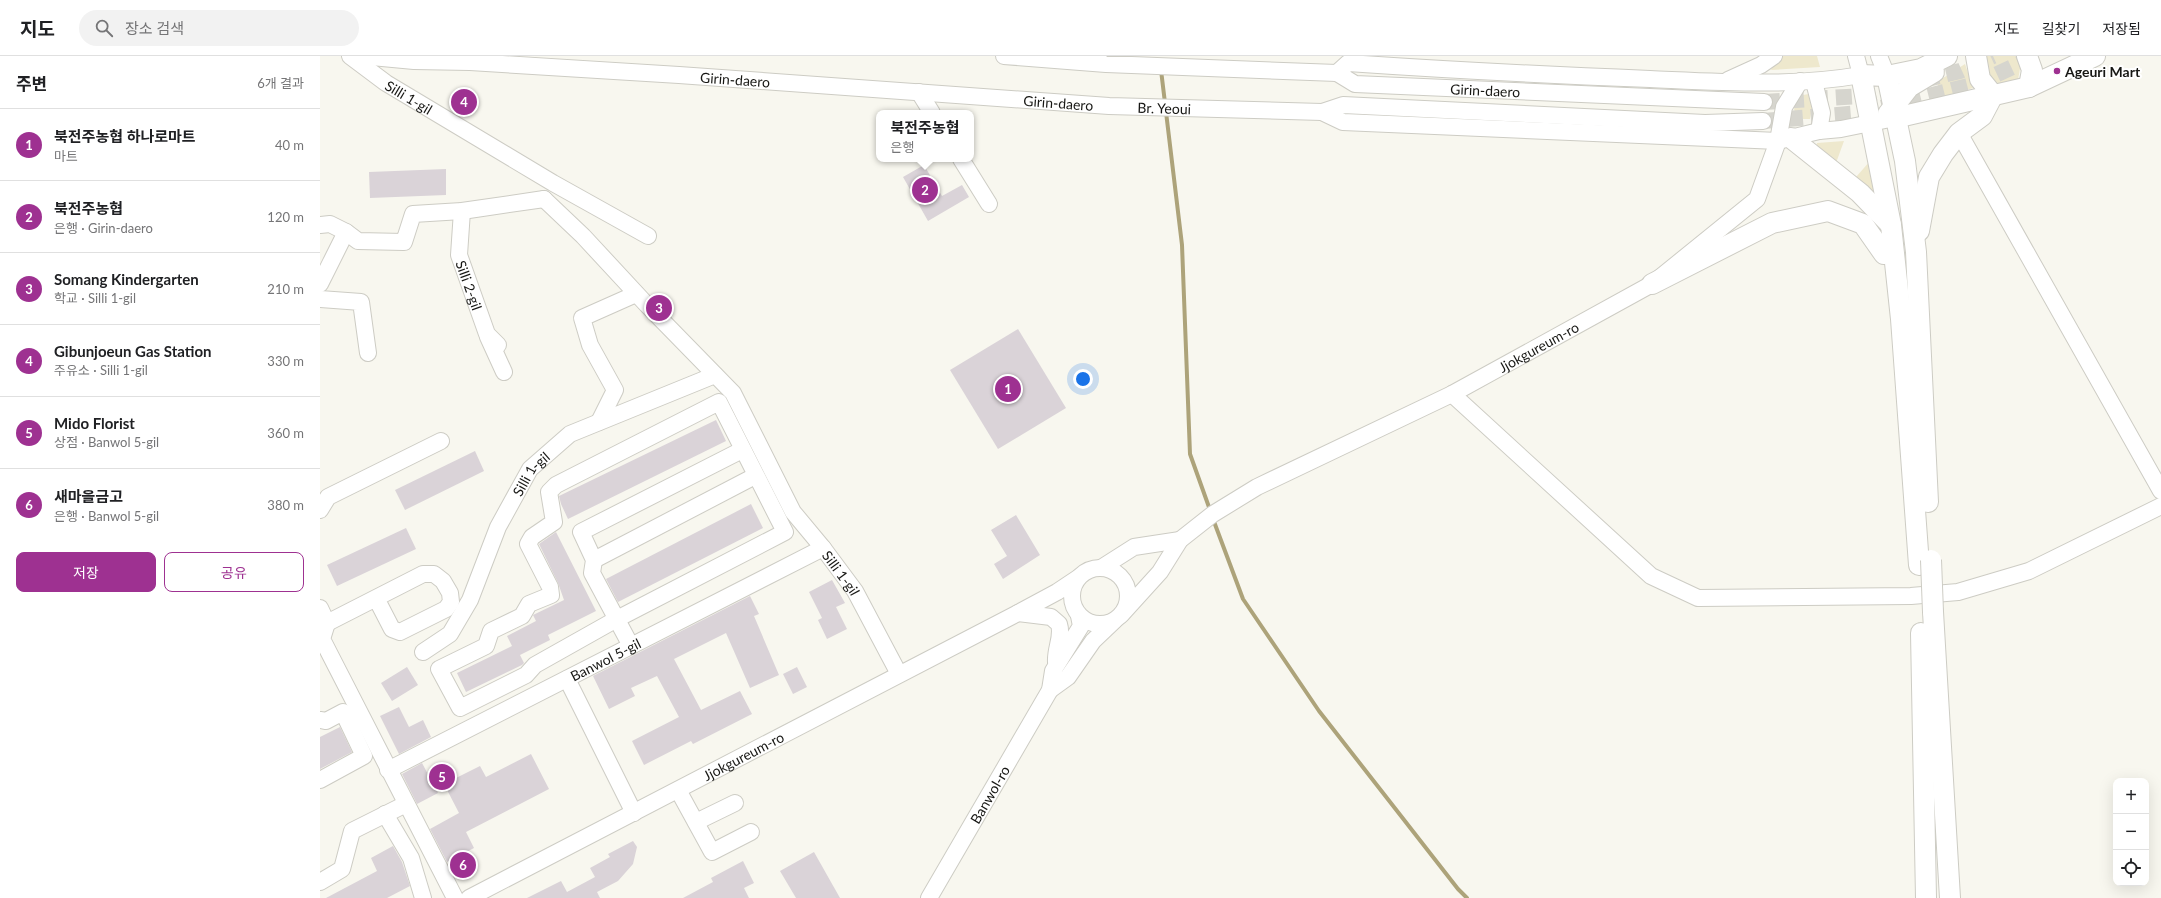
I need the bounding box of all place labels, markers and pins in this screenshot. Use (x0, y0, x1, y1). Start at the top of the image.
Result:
place label: Ageuri Mart (2064, 63, 2141, 80)
marker: Ageuri Mart (2052, 66, 2062, 76)
pin: 4 (451, 87, 477, 117)
pin: 2 (912, 175, 938, 205)
pin: 3 (646, 293, 672, 323)
pin: 1 (995, 374, 1021, 404)
pin: 5 (429, 762, 455, 792)
pin: 6 (450, 850, 476, 880)

